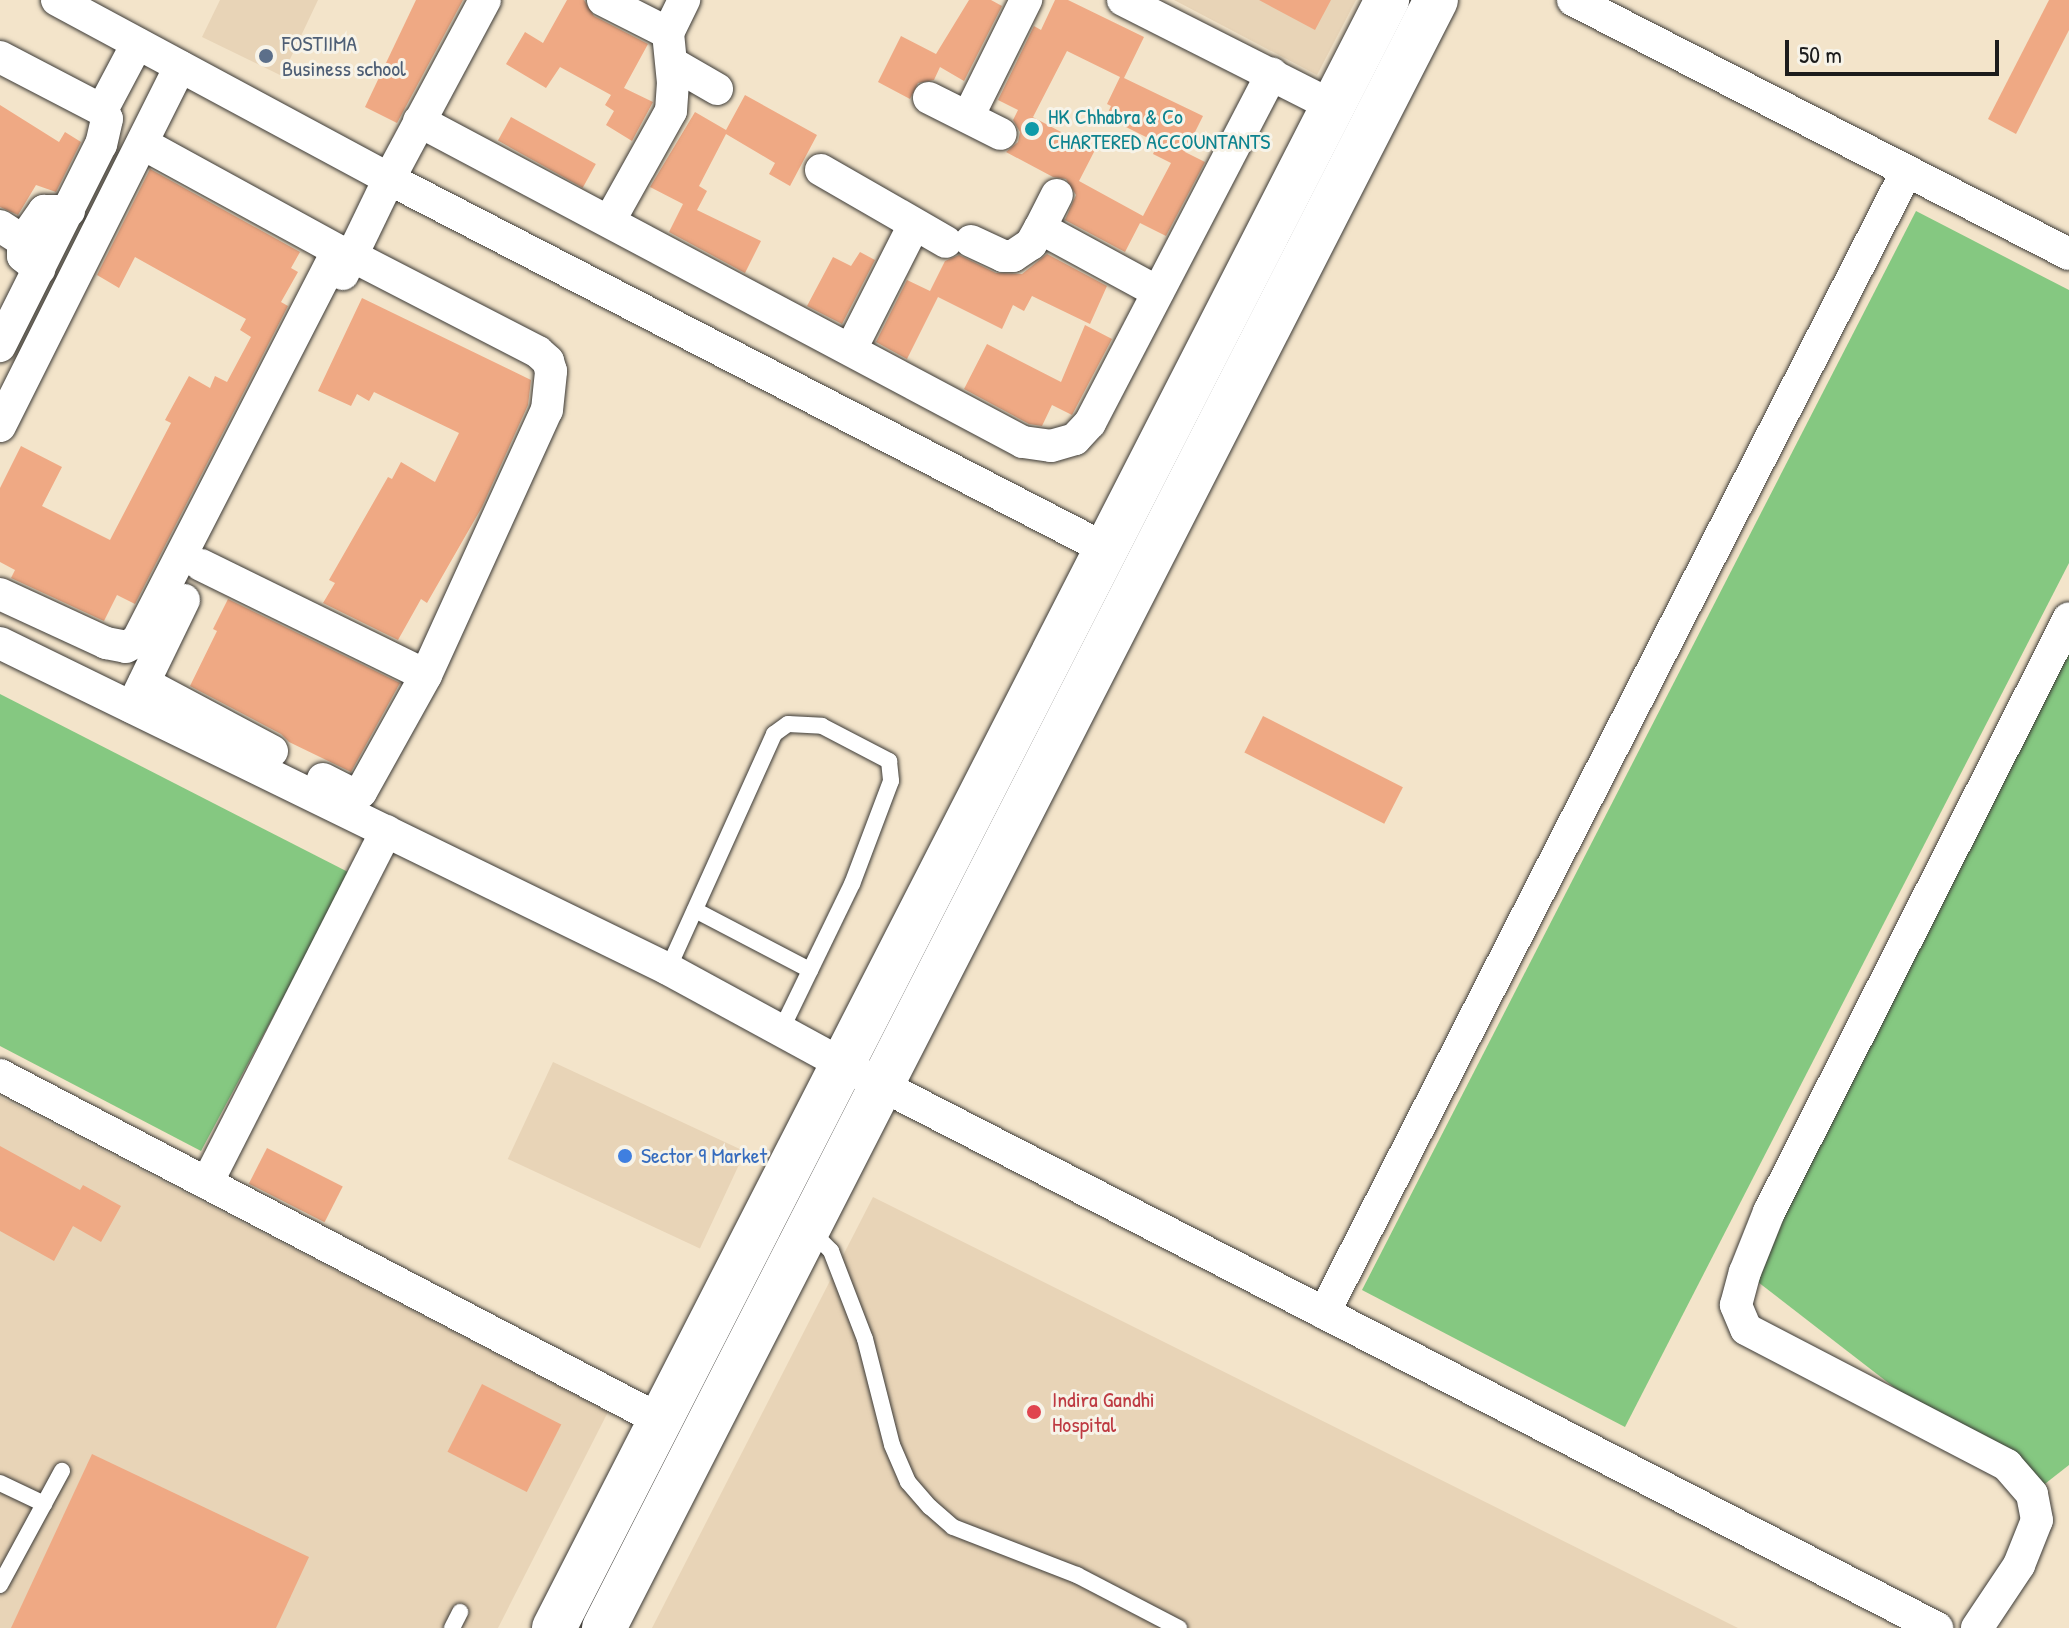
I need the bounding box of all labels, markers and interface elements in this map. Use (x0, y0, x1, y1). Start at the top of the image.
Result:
scale bar (1789, 24, 2003, 74)
place label: FOSTIIMA Business school (282, 30, 406, 82)
text: 50 m (1799, 38, 1842, 70)
marker: FOSTIIMA Business school (257, 47, 275, 65)
place label: HK Chhabra & Co CHARTERED ACCOUNTANTS (1048, 103, 1270, 154)
marker: HK Chhabra & Co CHARTERED ACCOUNTANTS (1023, 120, 1041, 138)
place label: Sector 9 Market (641, 1143, 767, 1169)
marker: Sector 9 Market (616, 1147, 634, 1165)
place label: Indira Gandhi Hospital (1052, 1386, 1155, 1438)
marker: Indira Gandhi Hospital (1023, 1401, 1045, 1423)

